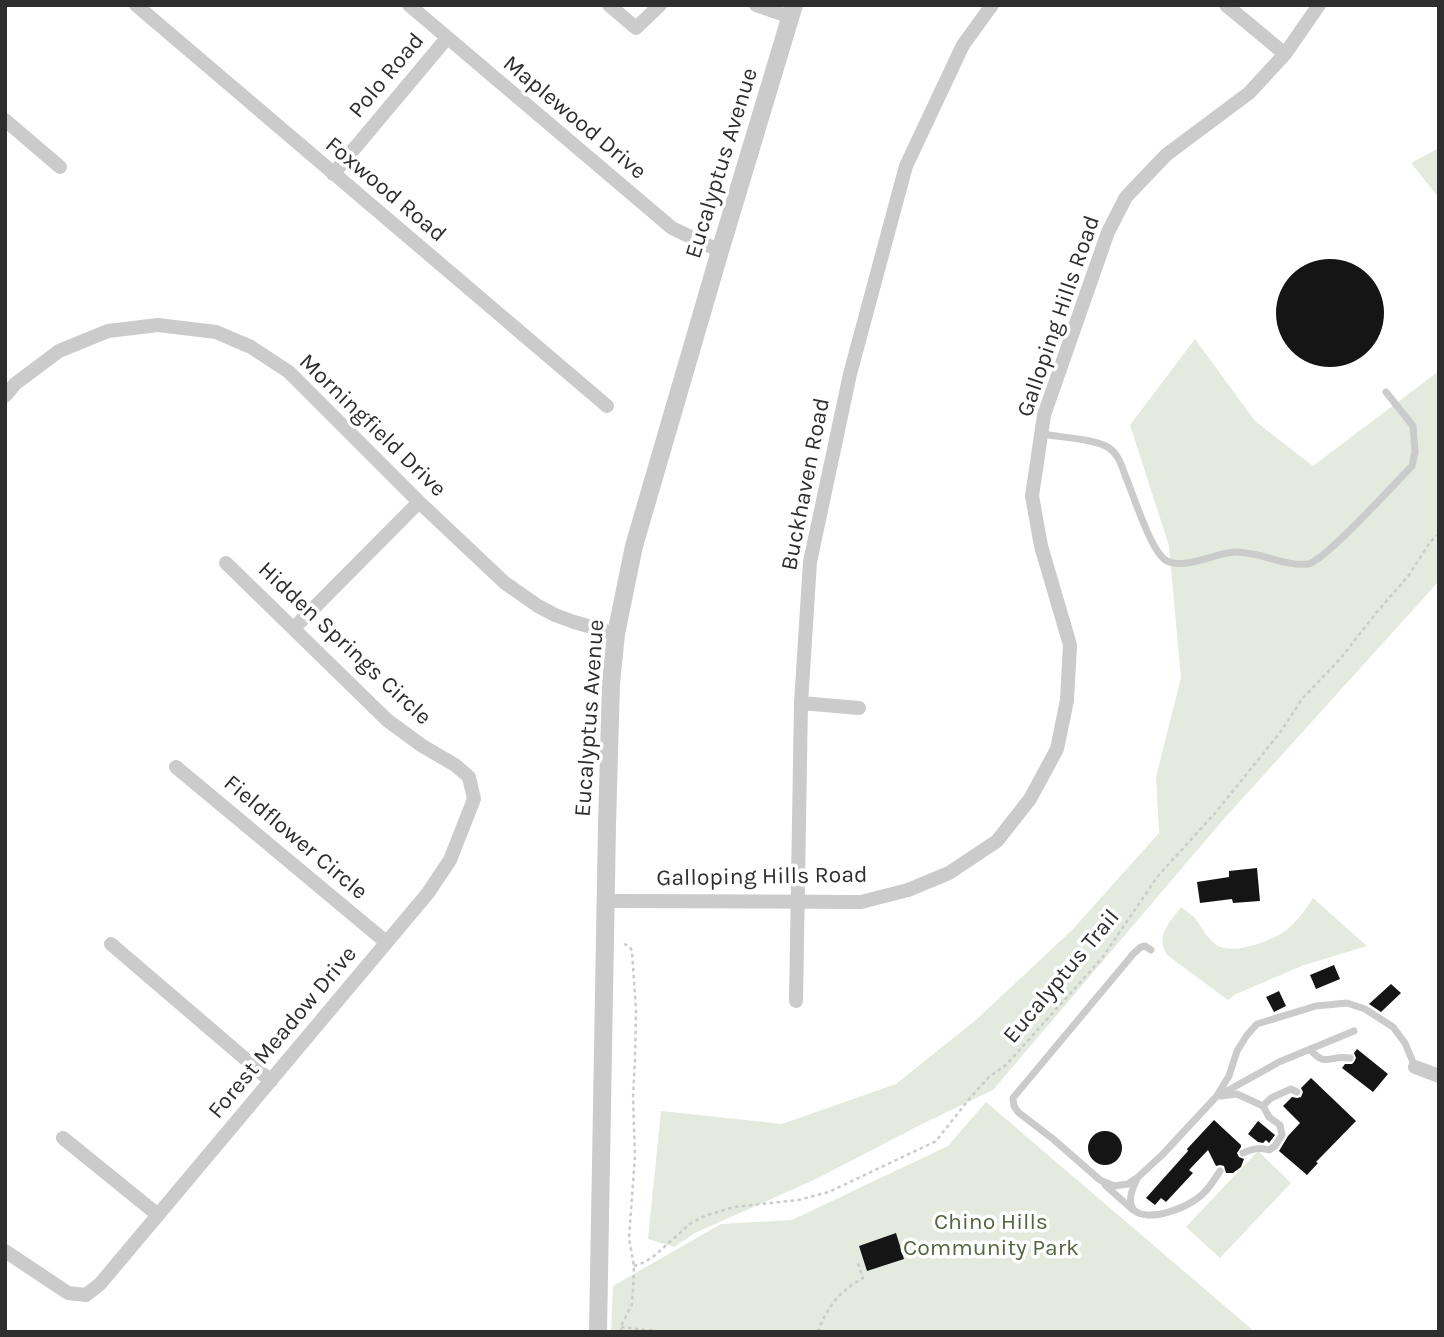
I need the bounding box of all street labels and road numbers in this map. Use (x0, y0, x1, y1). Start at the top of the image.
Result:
street label: Polo Road (343, 27, 429, 123)
street label: Maplewood Drive (498, 49, 652, 185)
street label: Eucalyptus Avenue (679, 64, 763, 262)
street label: Foxwood Road (320, 131, 452, 247)
street label: Galloping Hills Road (1011, 212, 1105, 420)
street label: Morningfield Drive (294, 348, 452, 502)
street label: Buckhaven Road (775, 395, 835, 573)
street label: Hidden Springs Circle (253, 556, 437, 730)
street label: Eucalyptus Avenue (569, 618, 609, 818)
street label: Fieldflower Circle (219, 769, 373, 905)
street label: Galloping Hills Road (656, 861, 868, 891)
street label: Eucalyptus Trail (997, 904, 1125, 1048)
street label: Forest Meadow Drive (202, 940, 362, 1124)

